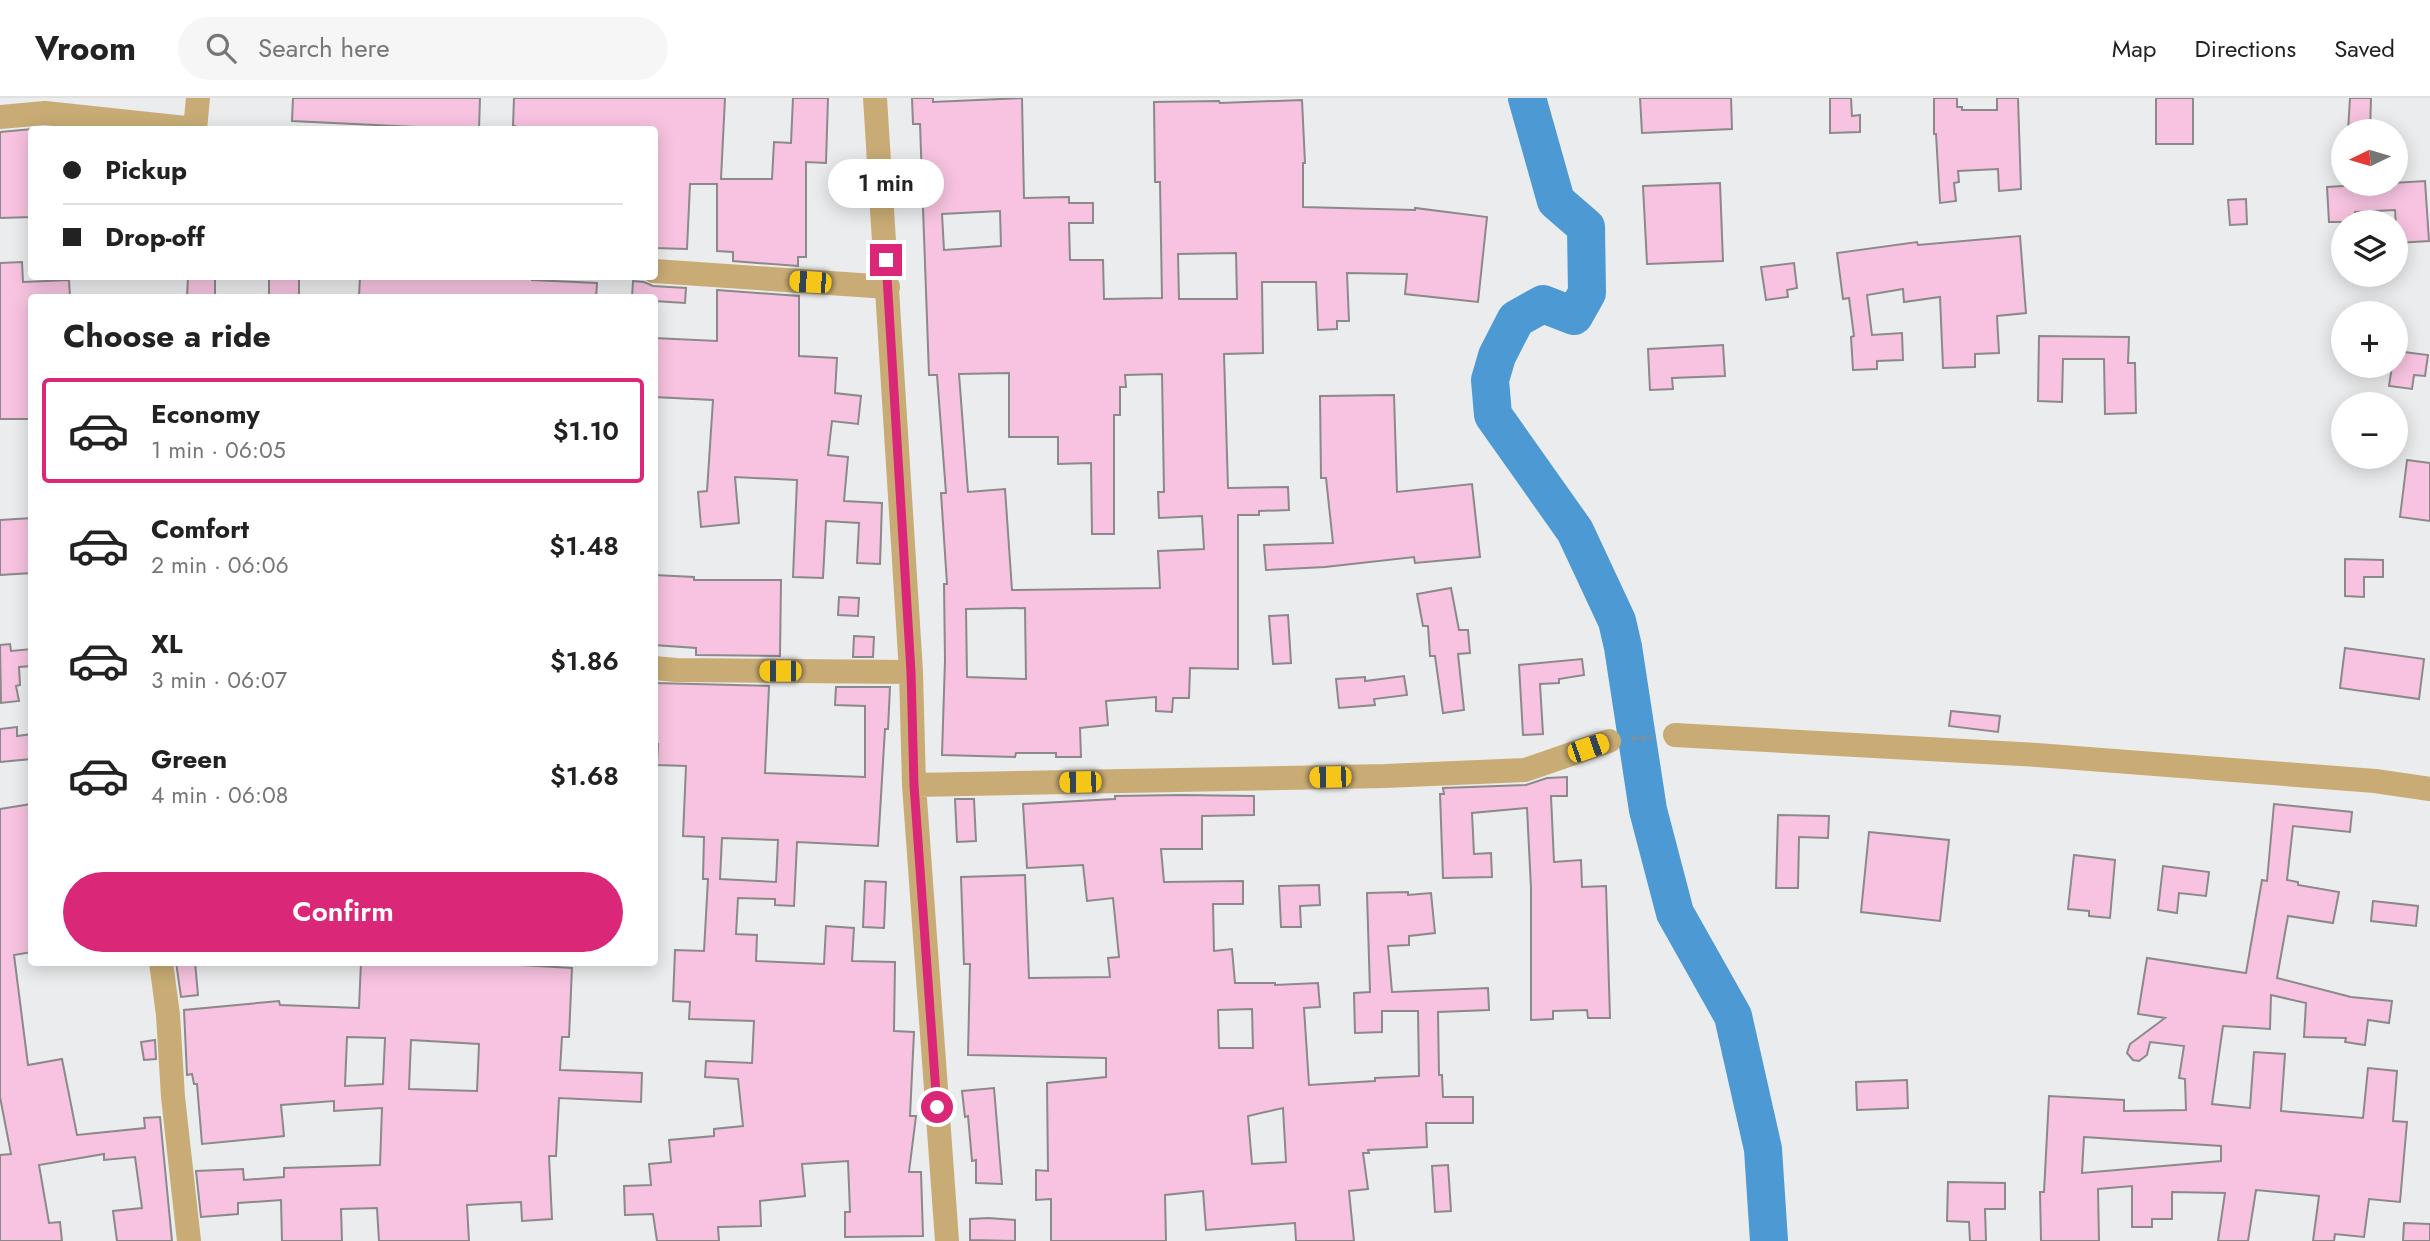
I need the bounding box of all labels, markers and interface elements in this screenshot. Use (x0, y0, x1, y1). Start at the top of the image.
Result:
search box (178, 17, 668, 80)
text: Vroom (35, 25, 136, 72)
icon: search (202, 29, 240, 67)
text: Search here (258, 29, 390, 67)
text: Map (2112, 31, 2157, 66)
text: Directions (2195, 31, 2296, 66)
text: Saved (2334, 31, 2395, 66)
north arrow (2331, 119, 2408, 196)
map controls (2331, 119, 2408, 469)
text: Pickup (105, 151, 187, 189)
callout: 1 min (828, 158, 944, 208)
text: 1 min (858, 166, 914, 200)
button: layers (2331, 210, 2408, 287)
text: Drop-off (105, 218, 205, 256)
route end (870, 244, 902, 276)
car (789, 270, 832, 294)
button: + (2331, 301, 2408, 378)
text: Choose a ride (63, 313, 271, 359)
button: − (2331, 392, 2408, 469)
text: Economy (151, 395, 260, 433)
icon: car (67, 399, 130, 462)
text: $1.10 (553, 412, 619, 450)
text: 1 min · 06:05 (151, 433, 286, 467)
text: Comfort (151, 510, 249, 548)
icon: car (67, 514, 130, 577)
text: $1.48 (549, 527, 619, 565)
text: 2 min · 06:06 (151, 548, 289, 582)
text: XL (151, 625, 183, 663)
icon: car (67, 629, 130, 692)
text: $1.86 (550, 642, 619, 680)
car (760, 661, 802, 682)
text: 3 min · 06:07 (151, 663, 287, 697)
car (1565, 731, 1612, 765)
text: Green (151, 740, 227, 778)
icon: car (67, 744, 130, 807)
text: $1.68 (550, 757, 619, 795)
car (1309, 766, 1352, 788)
car (1059, 771, 1102, 793)
text: 4 min · 06:08 (151, 778, 288, 812)
button: Confirm (63, 872, 623, 952)
route start (921, 1091, 953, 1123)

